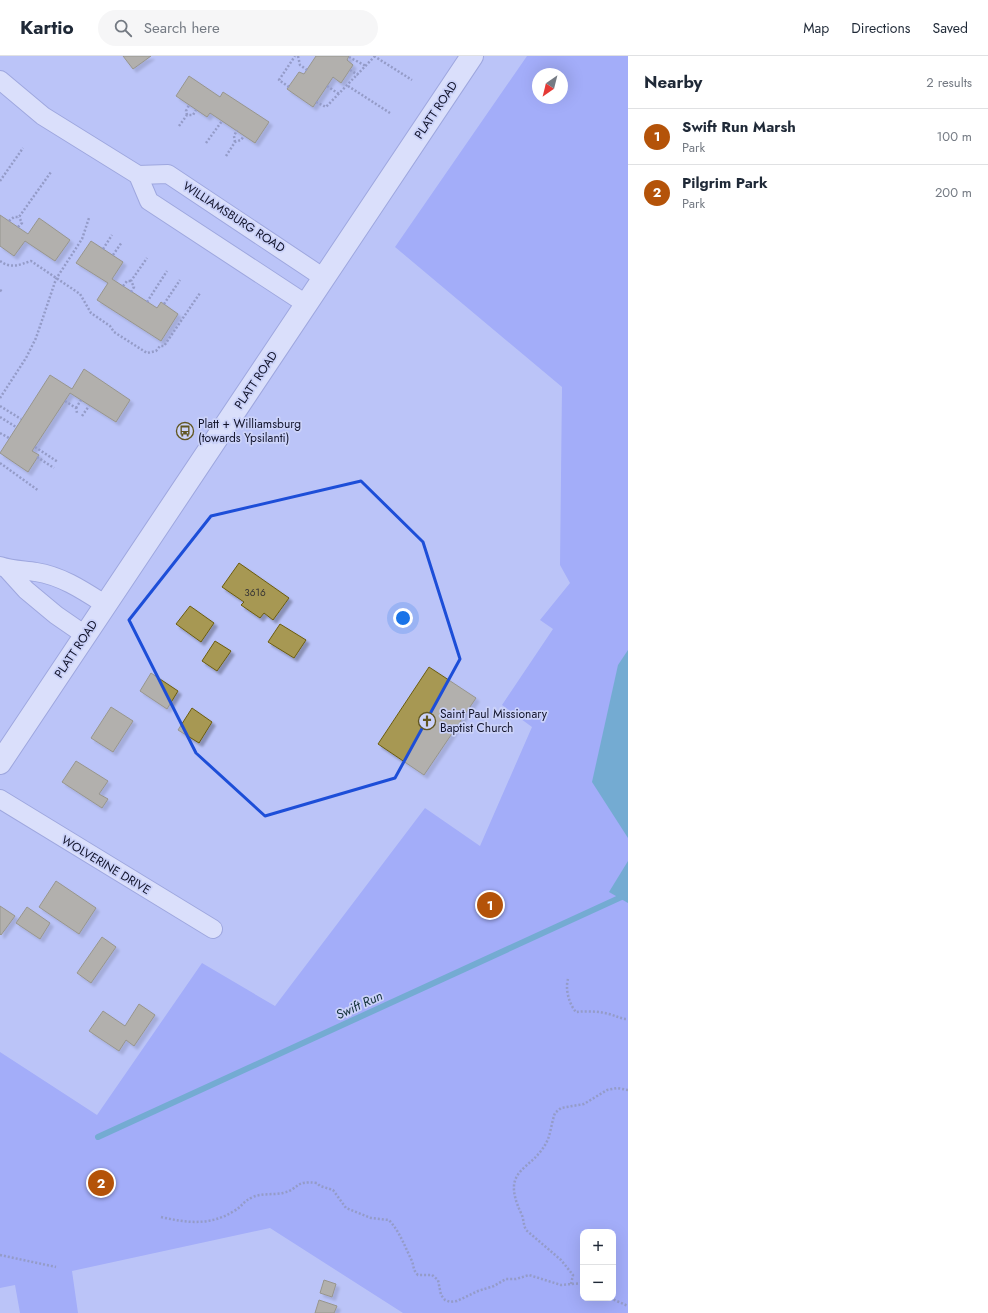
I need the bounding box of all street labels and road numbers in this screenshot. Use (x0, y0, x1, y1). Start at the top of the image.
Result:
street label: PLATT ROAD (410, 77, 462, 143)
street label: WILLIAMSBURG ROAD (179, 177, 289, 257)
street label: PLATT ROAD (230, 347, 282, 413)
street label: PLATT ROAD (50, 616, 102, 682)
street label: WOLVERINE DRIVE (58, 831, 154, 899)

